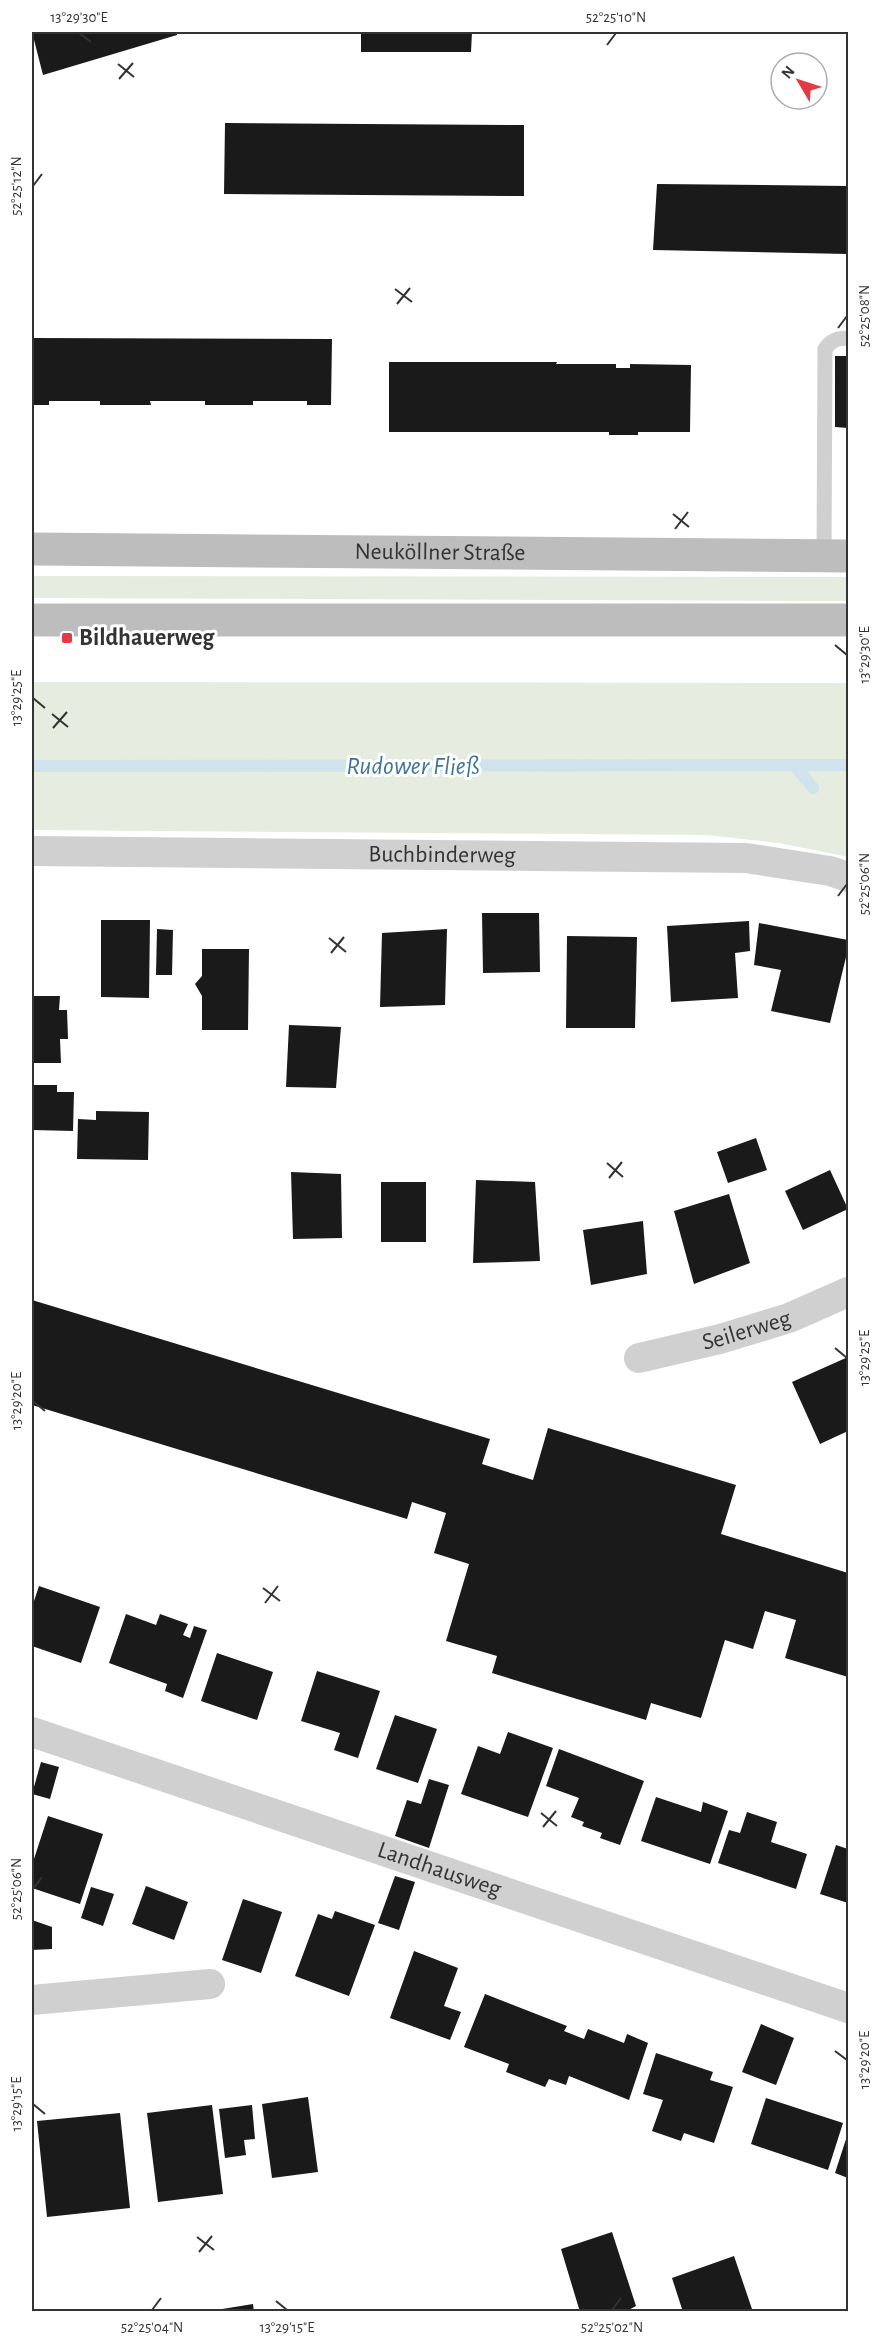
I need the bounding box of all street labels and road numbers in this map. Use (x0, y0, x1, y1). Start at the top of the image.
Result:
street label: Neuköllner Straße (355, 540, 525, 565)
street label: Buchbinderweg (368, 842, 516, 868)
street label: Seilerweg (700, 1306, 794, 1355)
street label: Landhausweg (374, 1838, 504, 1902)

